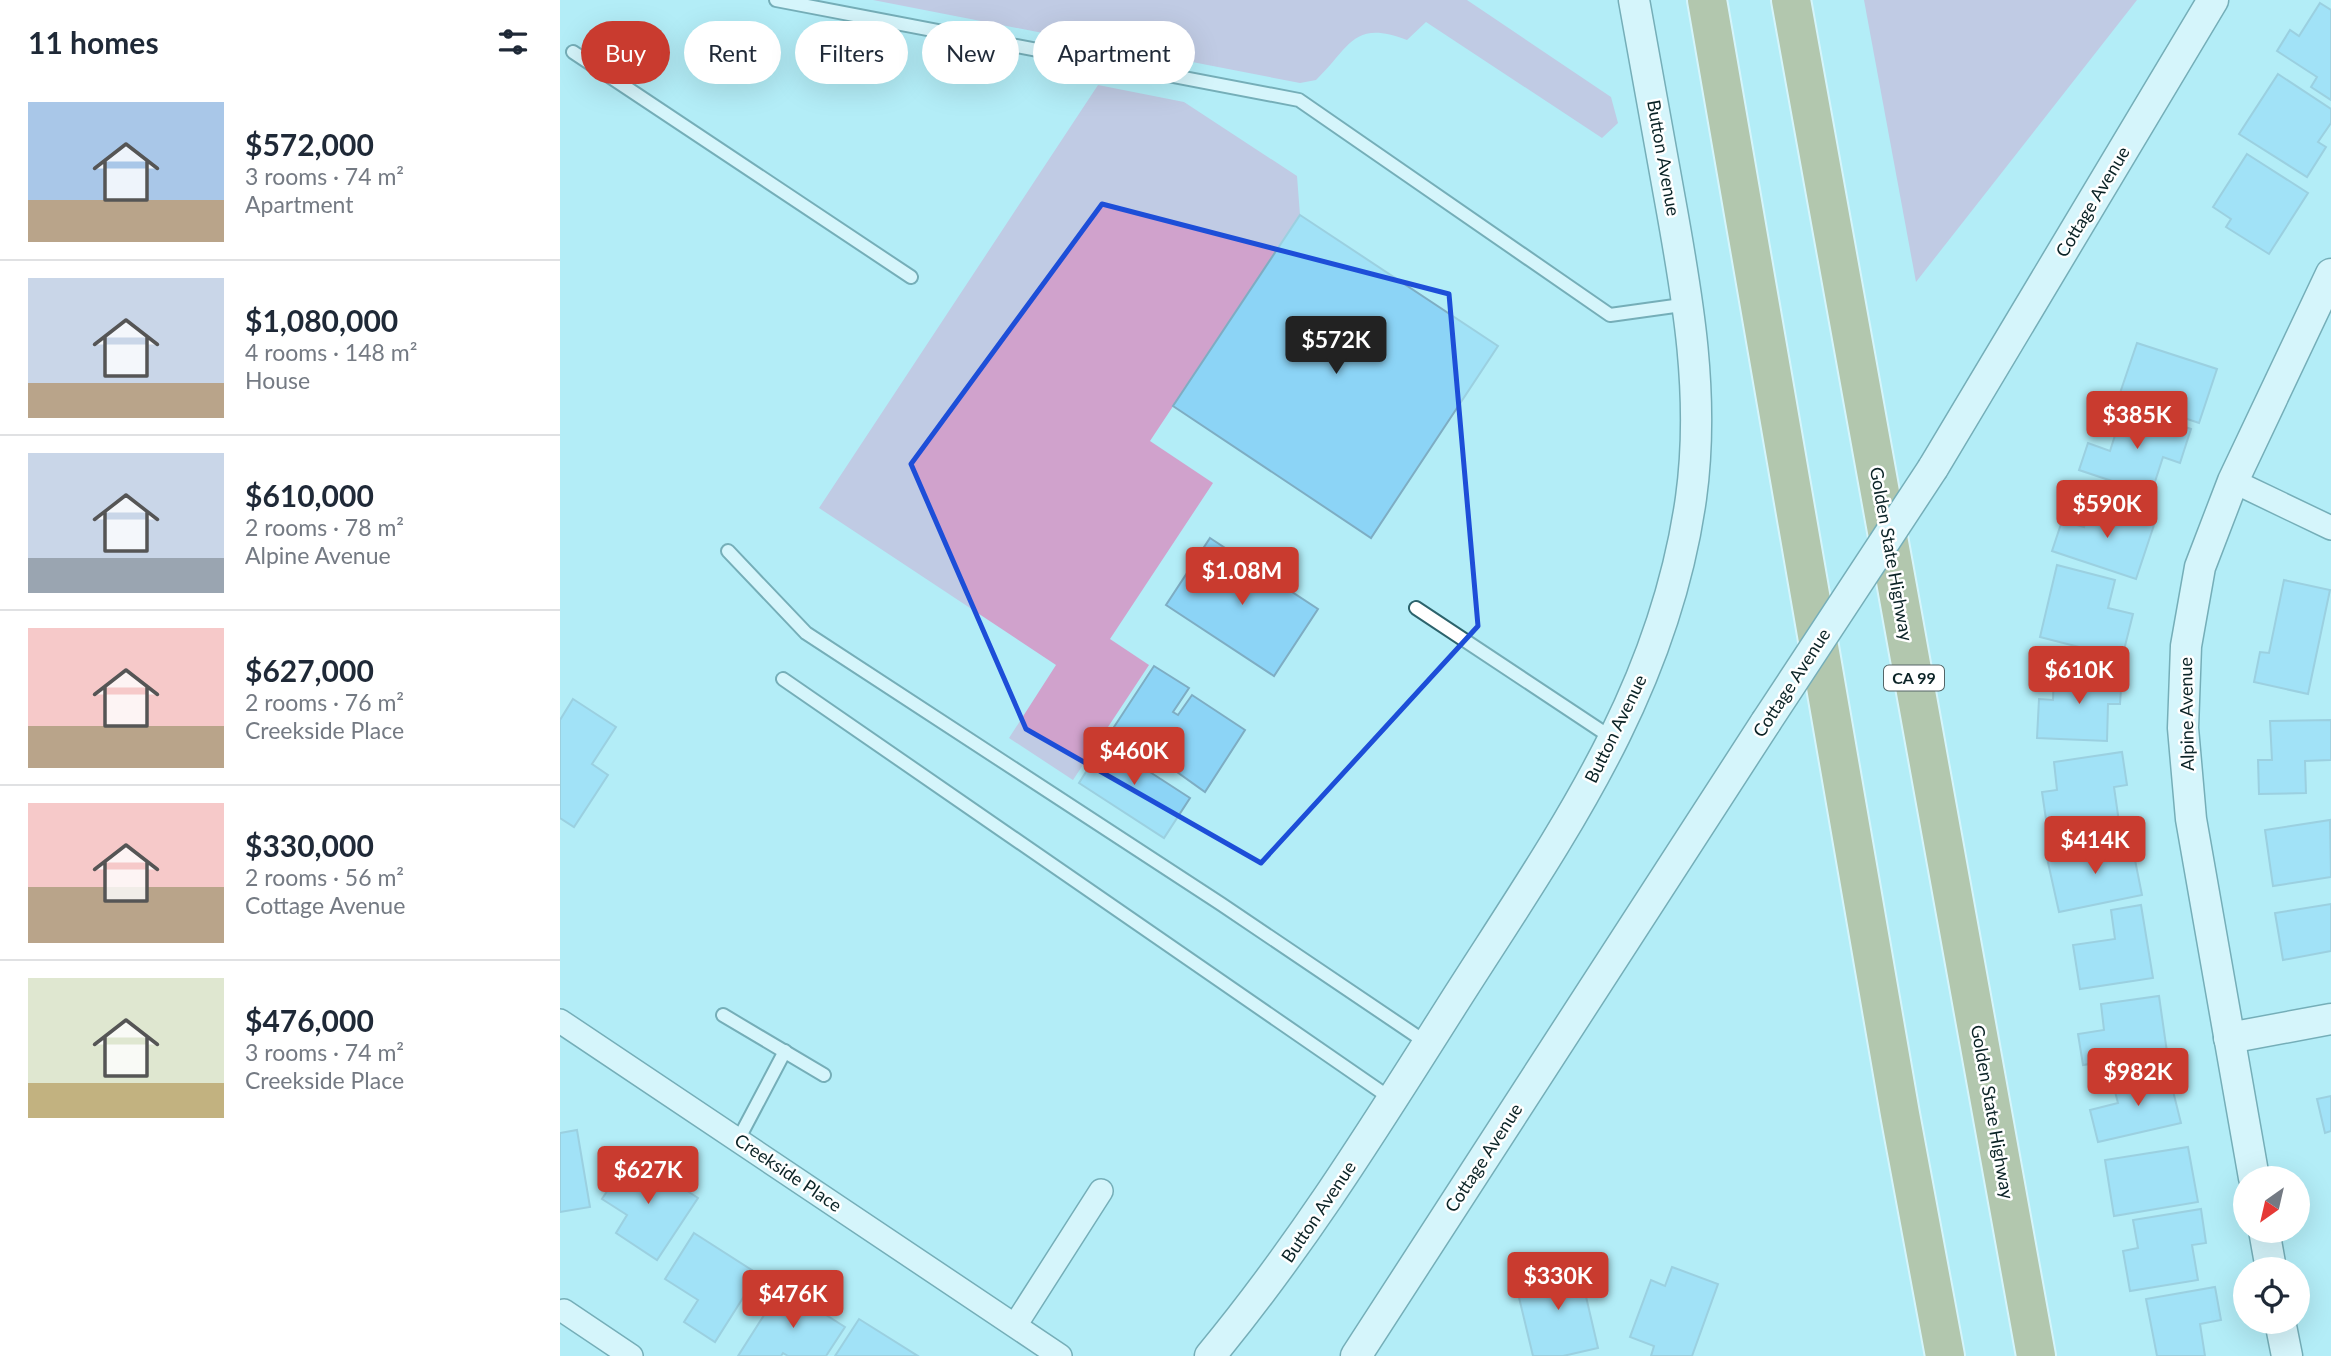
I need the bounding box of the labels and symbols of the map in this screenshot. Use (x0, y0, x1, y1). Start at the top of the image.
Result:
street label: Button Avenue (1643, 98, 1685, 218)
street label: Cottage Avenue (2050, 142, 2134, 261)
pin: $572K (1287, 316, 1385, 376)
pin: $385K (2088, 392, 2186, 451)
street label: Golden State Highway (1866, 465, 1918, 643)
pin: $590K (2058, 480, 2156, 540)
pin: $1.08M (1185, 548, 1299, 607)
street label: Cottage Avenue (1748, 624, 1835, 741)
pin: $610K (2030, 646, 2128, 706)
street label: Alpine Avenue (2174, 657, 2198, 771)
road number: CA 99 (1884, 666, 1944, 691)
street label: Button Avenue (1579, 671, 1651, 786)
pin: $460K (1085, 728, 1183, 787)
pin: $414K (2046, 816, 2144, 876)
street label: Golden State Highway (1967, 1023, 2019, 1201)
pin: $982K (2089, 1048, 2187, 1108)
street label: Cottage Avenue (1440, 1099, 1527, 1216)
street label: Creekside Place (731, 1128, 846, 1216)
pin: $627K (599, 1146, 697, 1206)
street label: Button Avenue (1276, 1157, 1360, 1266)
north arrow (2233, 1166, 2310, 1242)
pin: $330K (1509, 1252, 1607, 1312)
pin: $476K (744, 1270, 842, 1330)

